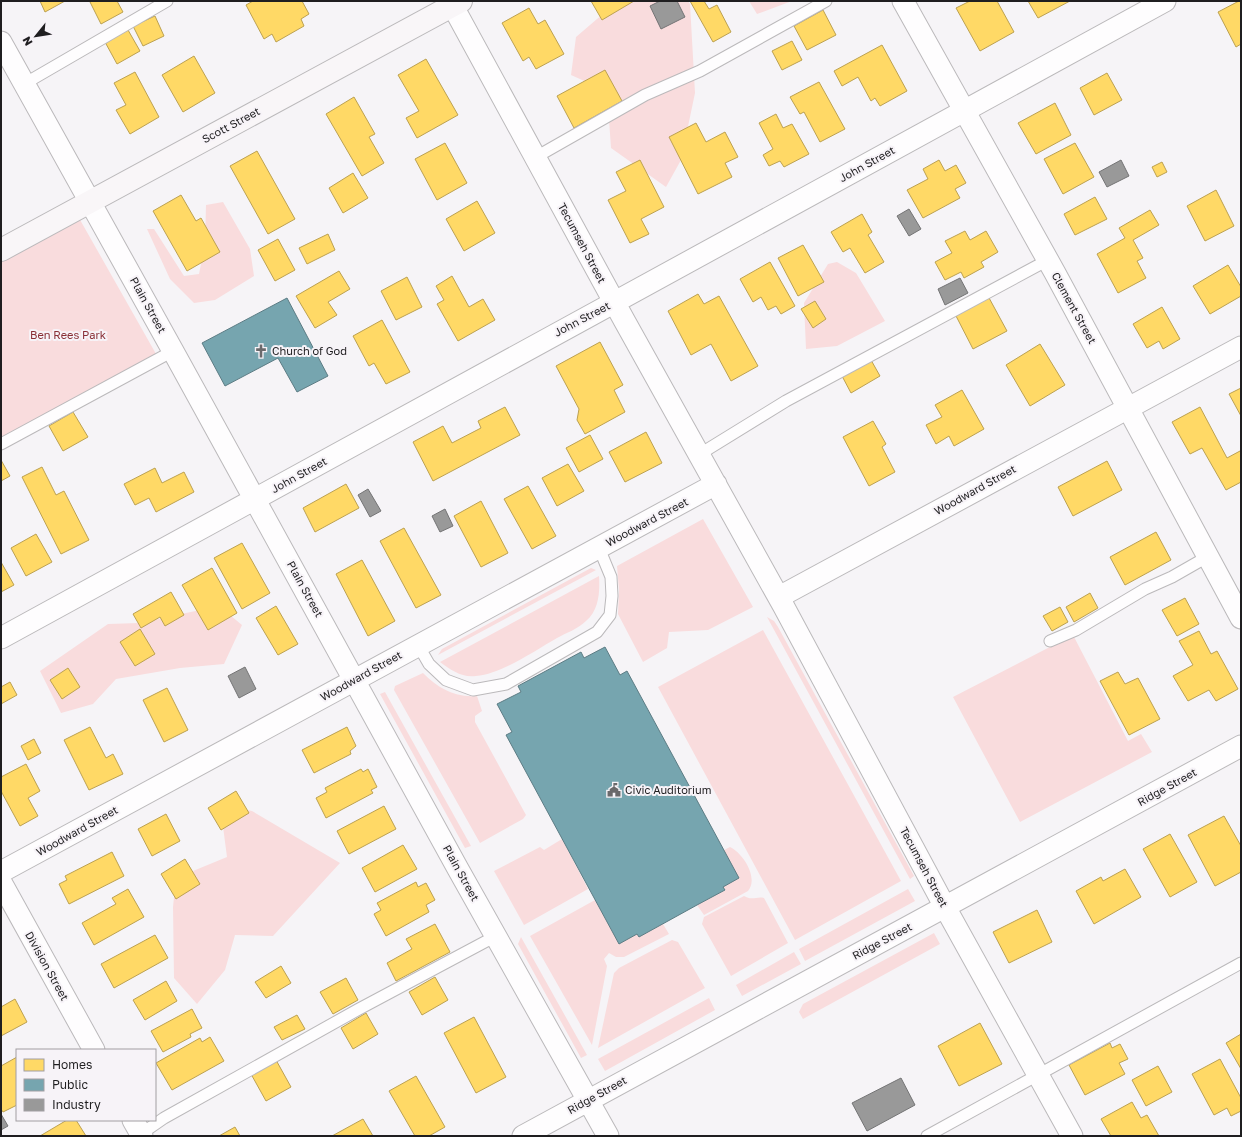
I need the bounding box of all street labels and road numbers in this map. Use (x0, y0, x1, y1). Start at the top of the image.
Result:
street label: Scott Street (200, 104, 262, 145)
street label: John Street (837, 143, 897, 184)
street label: Tecumseh Street (556, 200, 609, 285)
street label: Clement Street (1049, 270, 1099, 346)
street label: Plain Street (128, 275, 169, 335)
street label: John Street (552, 298, 612, 339)
street label: John Street (269, 454, 329, 495)
street label: Woodward Street (932, 462, 1018, 517)
street label: Woodward Street (603, 494, 690, 549)
street label: Plain Street (285, 559, 326, 619)
street label: Woodward Street (318, 648, 404, 703)
street label: Ridge Street (1135, 765, 1199, 808)
street label: Woodward Street (34, 803, 120, 858)
street label: Tecumseh Street (898, 824, 951, 909)
street label: Plain Street (441, 843, 482, 903)
street label: Ridge Street (850, 919, 914, 962)
street label: Division Street (23, 929, 72, 1003)
street label: Ridge Street (565, 1073, 629, 1116)

